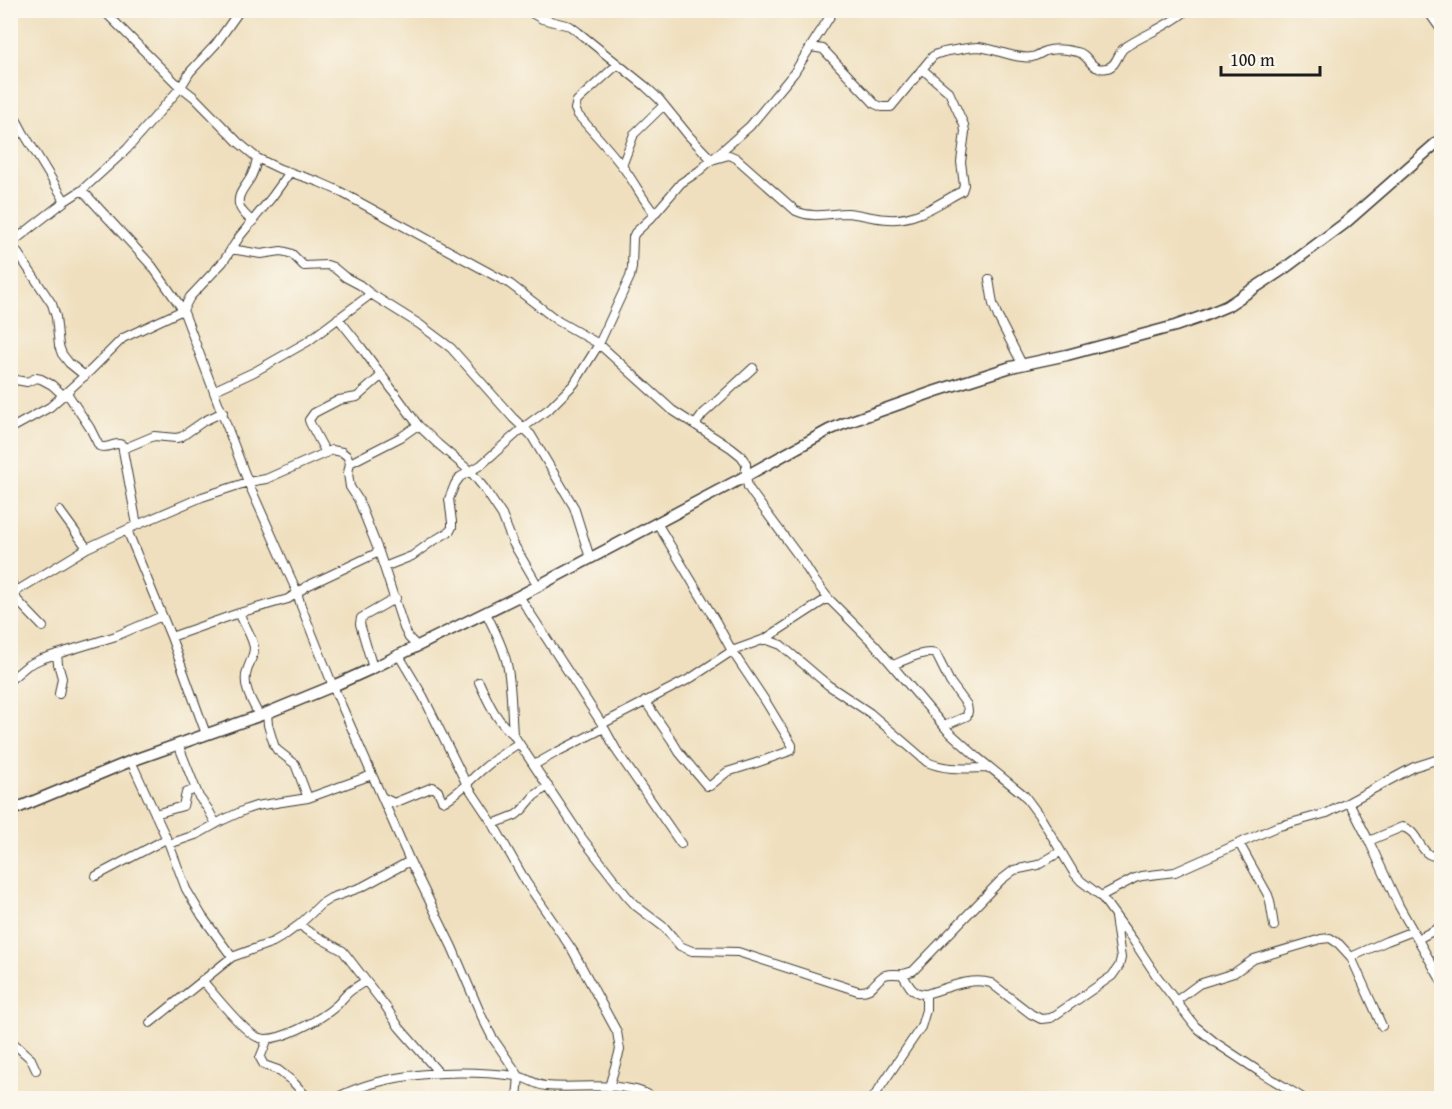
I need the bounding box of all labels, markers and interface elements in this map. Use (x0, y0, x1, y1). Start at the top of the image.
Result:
scale bar (1221, 39, 1320, 77)
text: 100 m (1230, 46, 1275, 73)

